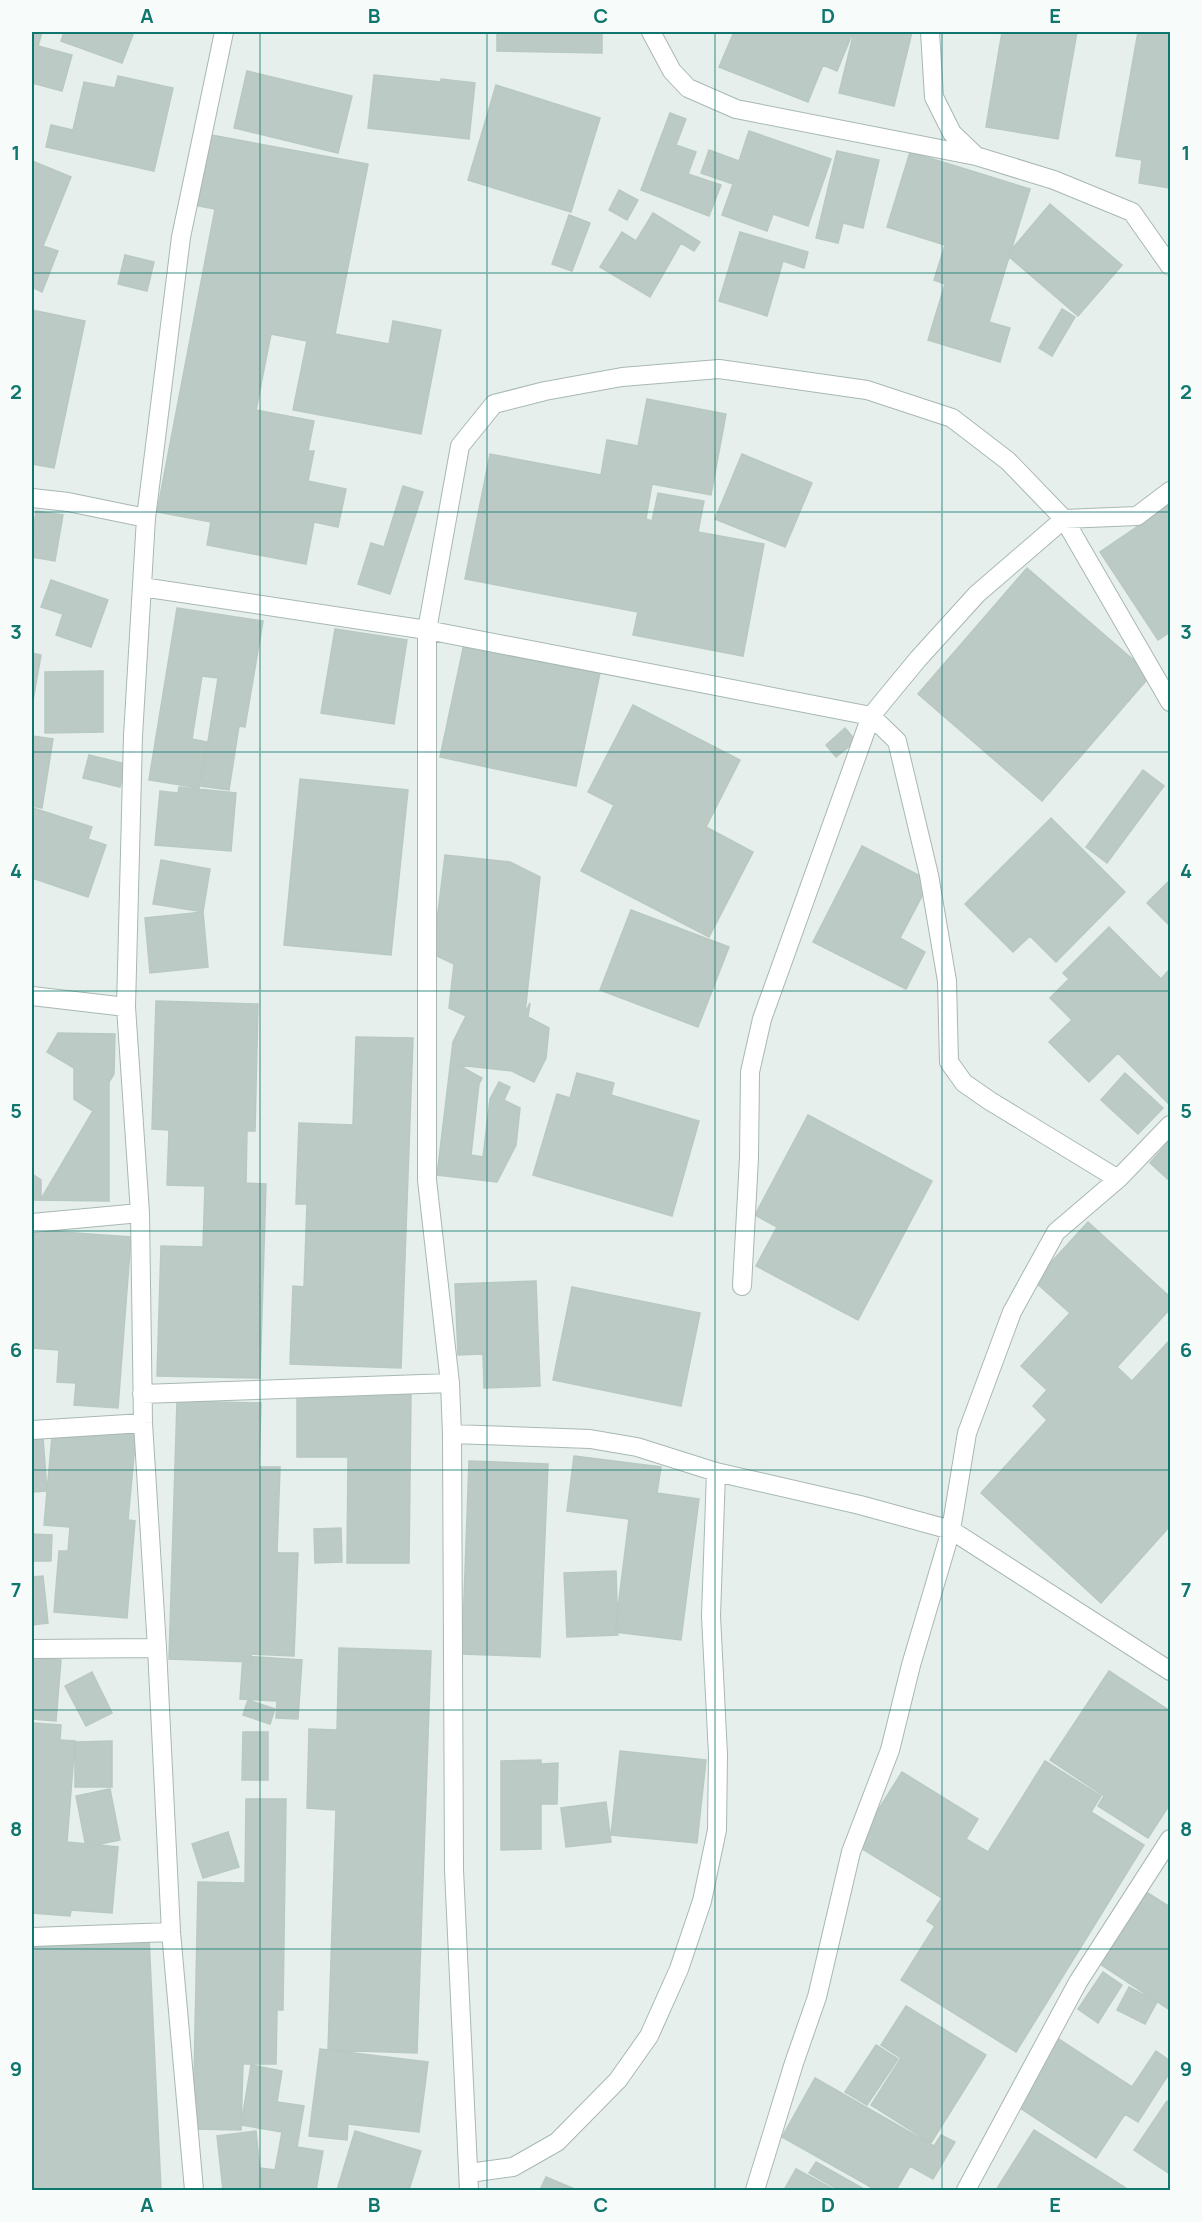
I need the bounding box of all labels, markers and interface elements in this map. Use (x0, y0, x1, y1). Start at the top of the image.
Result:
text: A (140, 2, 154, 29)
text: B (368, 2, 381, 29)
text: C (594, 2, 608, 29)
text: D (821, 2, 835, 29)
text: E (1049, 2, 1061, 29)
text: 1 (12, 139, 20, 166)
text: 1 (1182, 139, 1190, 166)
text: 2 (10, 378, 22, 405)
text: 2 (1180, 378, 1192, 405)
text: 3 (10, 618, 22, 645)
text: 3 (1180, 618, 1192, 645)
text: 4 (10, 857, 22, 884)
text: 4 (1180, 857, 1192, 884)
text: 5 (10, 1097, 22, 1124)
text: 5 (1180, 1097, 1192, 1124)
text: 6 (10, 1336, 22, 1363)
text: 6 (1180, 1336, 1192, 1363)
text: 7 (11, 1576, 21, 1603)
text: 7 (1181, 1576, 1191, 1603)
text: 8 (10, 1815, 22, 1842)
text: 8 (1180, 1815, 1192, 1842)
text: 9 (10, 2055, 22, 2082)
text: 9 (1180, 2055, 1192, 2082)
text: A (140, 2191, 154, 2218)
text: B (368, 2191, 381, 2218)
text: C (594, 2191, 608, 2218)
text: D (821, 2191, 835, 2218)
text: E (1049, 2191, 1061, 2218)

